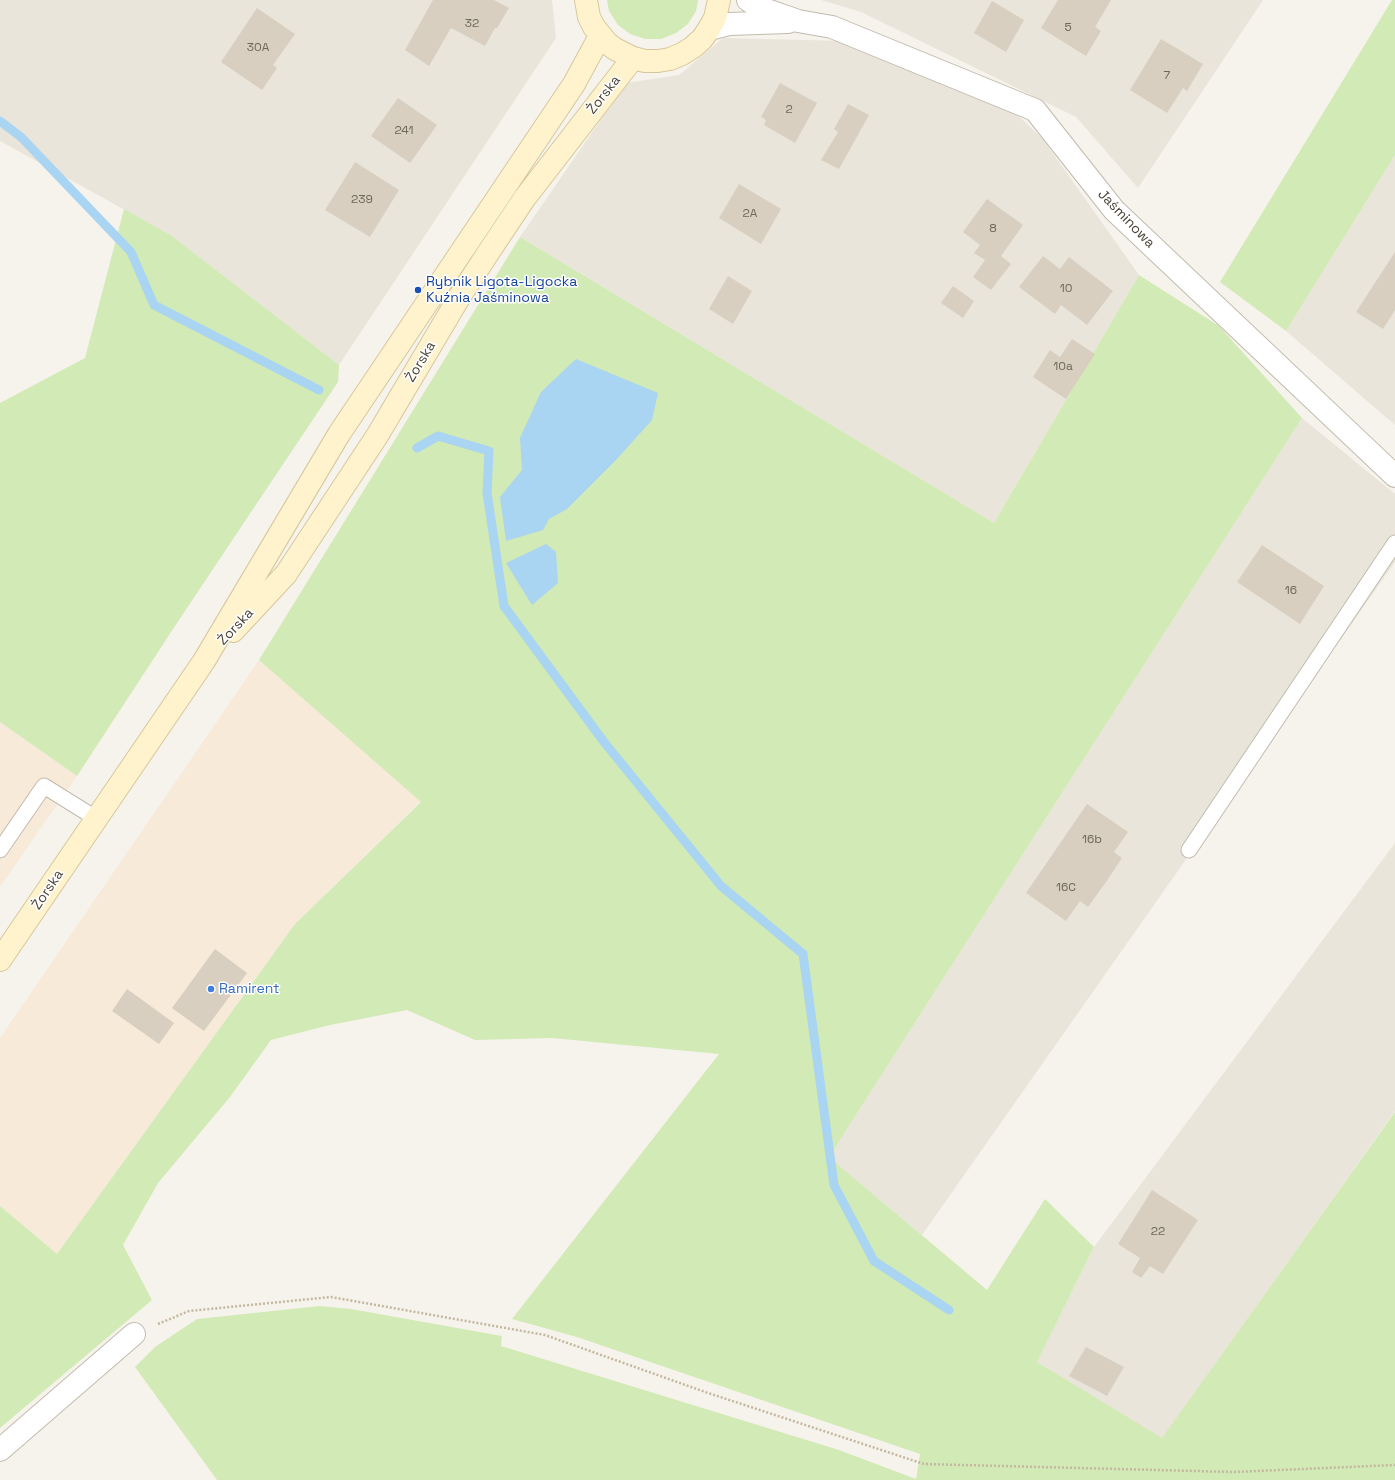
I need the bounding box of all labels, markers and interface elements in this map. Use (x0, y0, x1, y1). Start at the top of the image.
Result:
house number: 32 (465, 17, 479, 31)
house number: 5 (1064, 21, 1072, 35)
house number: 30A (247, 41, 269, 55)
house number: 7 (1164, 69, 1170, 83)
street label: Żorska (584, 72, 624, 118)
house number: 2 (785, 103, 793, 117)
house number: 241 (394, 124, 414, 138)
street label: Jaśminowa (1094, 186, 1158, 252)
house number: 239 (351, 193, 373, 207)
house number: 2A (743, 207, 757, 221)
house number: 8 (989, 222, 997, 236)
place label: Rybnik Ligota-Ligocka Kuźnia Jaśminowa (426, 274, 577, 306)
house number: 10 (1060, 282, 1072, 296)
marker: Rybnik Ligota-Ligocka Kuźnia Jaśminowa (413, 285, 423, 295)
street label: Żorska (402, 339, 440, 385)
house number: 10a (1053, 360, 1073, 374)
house number: 16 (1285, 584, 1297, 598)
street label: Żorska (215, 605, 257, 649)
house number: 16b (1082, 833, 1102, 847)
street label: Żorska (29, 867, 67, 913)
house number: 16C (1056, 881, 1076, 895)
place label: Ramirent (219, 981, 279, 997)
marker: Ramirent (206, 984, 216, 994)
house number: 22 (1151, 1225, 1165, 1239)

